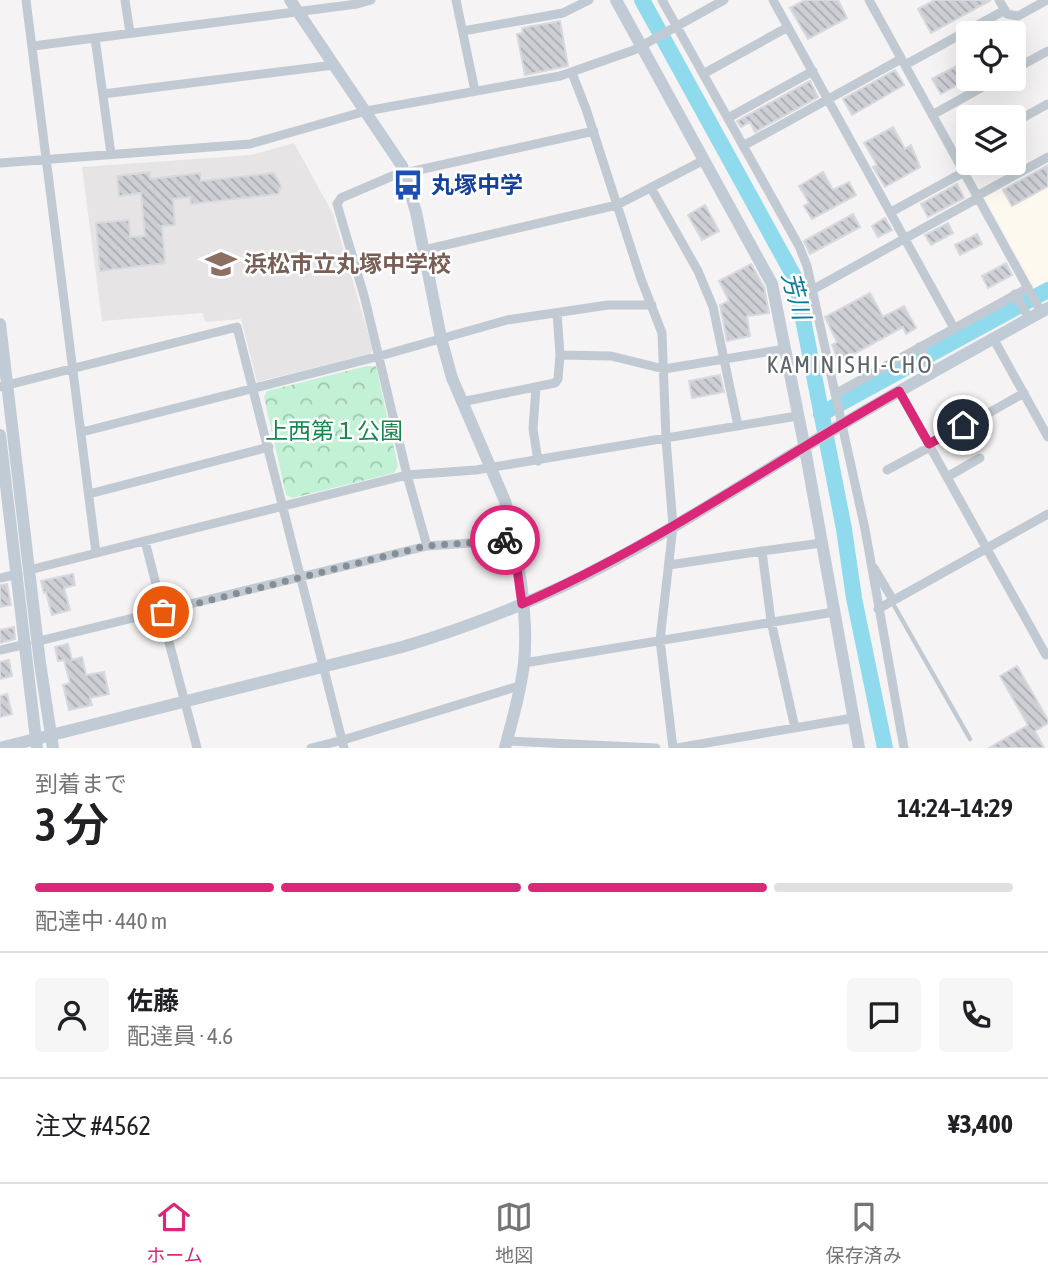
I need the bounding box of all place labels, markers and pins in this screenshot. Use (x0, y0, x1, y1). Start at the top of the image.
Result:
bus stop icon: 丸塚中学 (391, 168, 425, 202)
place label: 丸塚中学 (431, 172, 523, 198)
school or university icon: 浜松市立丸塚中学校 (204, 247, 238, 281)
place label: 浜松市立丸塚中学校 (244, 251, 451, 277)
pin (933, 395, 993, 455)
pin (133, 582, 193, 642)

